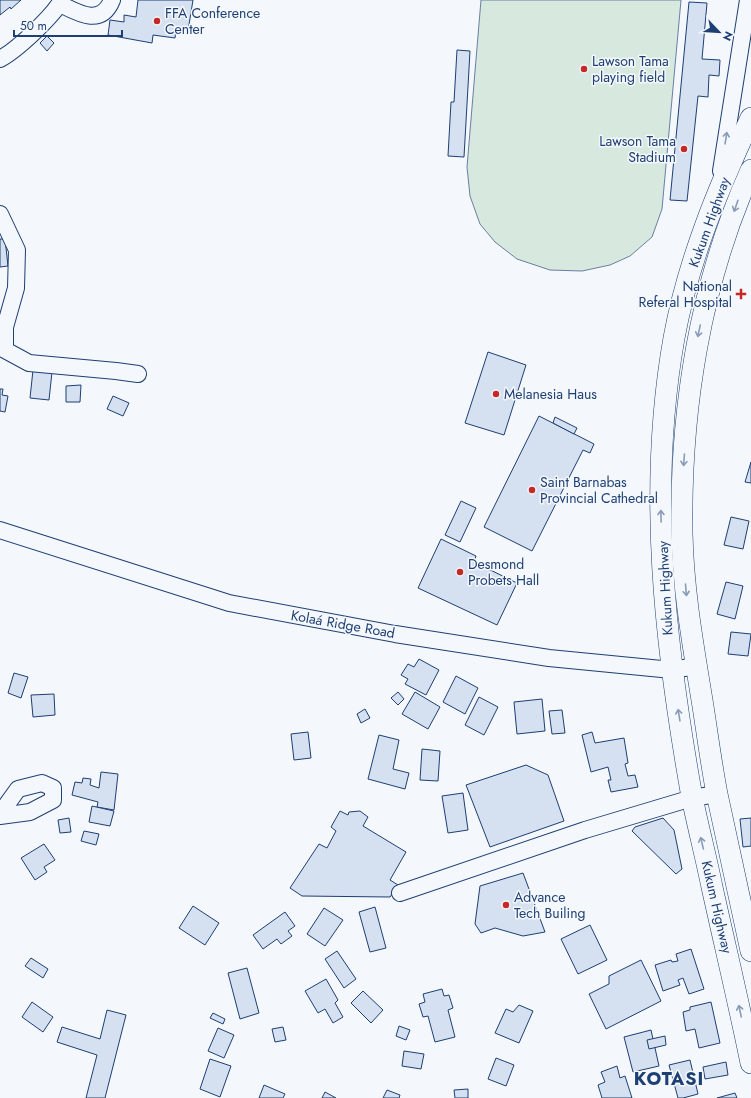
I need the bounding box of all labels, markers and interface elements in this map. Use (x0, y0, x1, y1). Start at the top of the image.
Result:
place label: FFA Conference Center (165, 3, 260, 39)
scale bar (14, 12, 122, 38)
north arrow (699, 12, 739, 52)
marker: FFA Conference Center (152, 16, 162, 26)
text: 50 m (20, 17, 47, 35)
text: N (719, 29, 737, 44)
place label: Lawson Tama playing field (592, 51, 669, 87)
marker: Lawson Tama playing field (579, 64, 589, 74)
place label: Lawson Tama Stadium (599, 131, 676, 167)
one-way arrow (723, 132, 731, 145)
marker: Lawson Tama Stadium (679, 144, 689, 154)
street label: Kukum Highway (683, 173, 735, 270)
one-way arrow (732, 200, 739, 213)
place label: National Referal Hospital (639, 276, 732, 312)
marker: National Referal Hospital (735, 288, 747, 300)
one-way arrow (695, 324, 703, 337)
place label: Melanesia Haus (504, 384, 597, 404)
marker: Melanesia Haus (491, 389, 501, 399)
one-way arrow (680, 453, 687, 466)
place label: Saint Barnabas Provincial Cathedral (540, 472, 658, 508)
marker: Saint Barnabas Provincial Cathedral (527, 485, 537, 495)
one-way arrow (657, 510, 665, 523)
street label: Kukum Highway (652, 539, 677, 636)
place label: Desmond Probets Hall (468, 554, 539, 590)
marker: Desmond Probets Hall (455, 567, 465, 577)
one-way arrow (683, 583, 690, 596)
street label: Kolaá Ridge Road (289, 605, 397, 643)
one-way arrow (675, 709, 683, 722)
one-way arrow (698, 837, 706, 850)
street label: Kukum Highway (697, 859, 738, 956)
place label: Advance Tech Builing (514, 887, 586, 923)
marker: Advance Tech Builing (501, 900, 511, 910)
one-way arrow (735, 1005, 743, 1018)
district label: KOTASI (634, 1066, 704, 1092)

